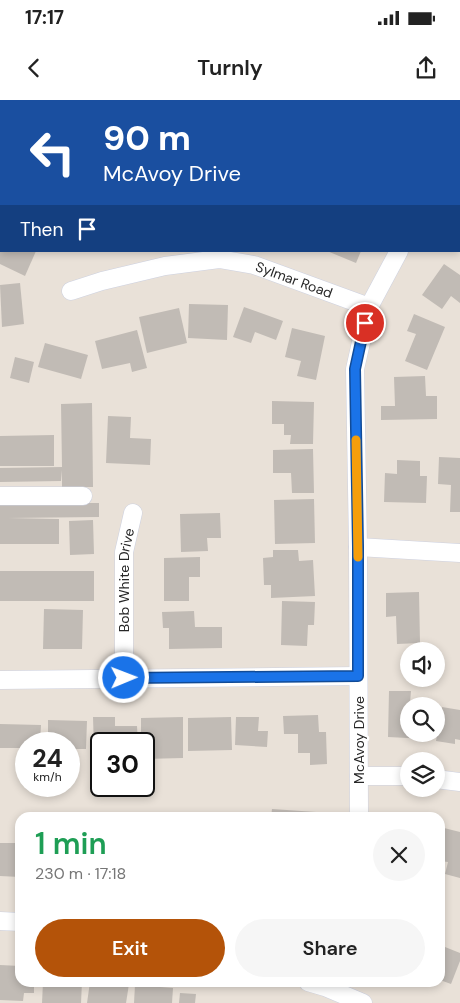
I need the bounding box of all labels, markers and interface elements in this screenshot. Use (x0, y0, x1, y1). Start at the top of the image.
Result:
text: 17:17 (25, 5, 64, 30)
text: Turnly (197, 53, 263, 82)
icon: back (20, 54, 48, 82)
icon: share (412, 54, 440, 82)
text: 90 m (103, 115, 191, 161)
icon: left (20, 120, 85, 185)
text: McAvoy Drive (103, 159, 241, 188)
icon: arrive (73, 215, 101, 243)
text: Then (20, 217, 63, 242)
street label: Sylmar Road (253, 257, 335, 302)
pin (344, 302, 386, 344)
icon: arrive (351, 309, 379, 337)
street label: Bob White Drive (115, 526, 138, 632)
map controls (400, 642, 445, 797)
button: sound (400, 642, 445, 687)
position arrow (97, 651, 149, 703)
street label: McAvoy Drive (350, 696, 368, 784)
button: search (400, 697, 445, 742)
speed limit sign: 30 (90, 732, 155, 797)
text: 24 (32, 742, 63, 775)
button: layers (400, 752, 445, 797)
text: km/h (33, 769, 62, 785)
text: 1 min (35, 824, 107, 863)
button: close (373, 829, 425, 881)
text: 230 m · 17:18 (35, 863, 126, 884)
button: Exit (35, 919, 225, 977)
button: Share (235, 919, 425, 977)

